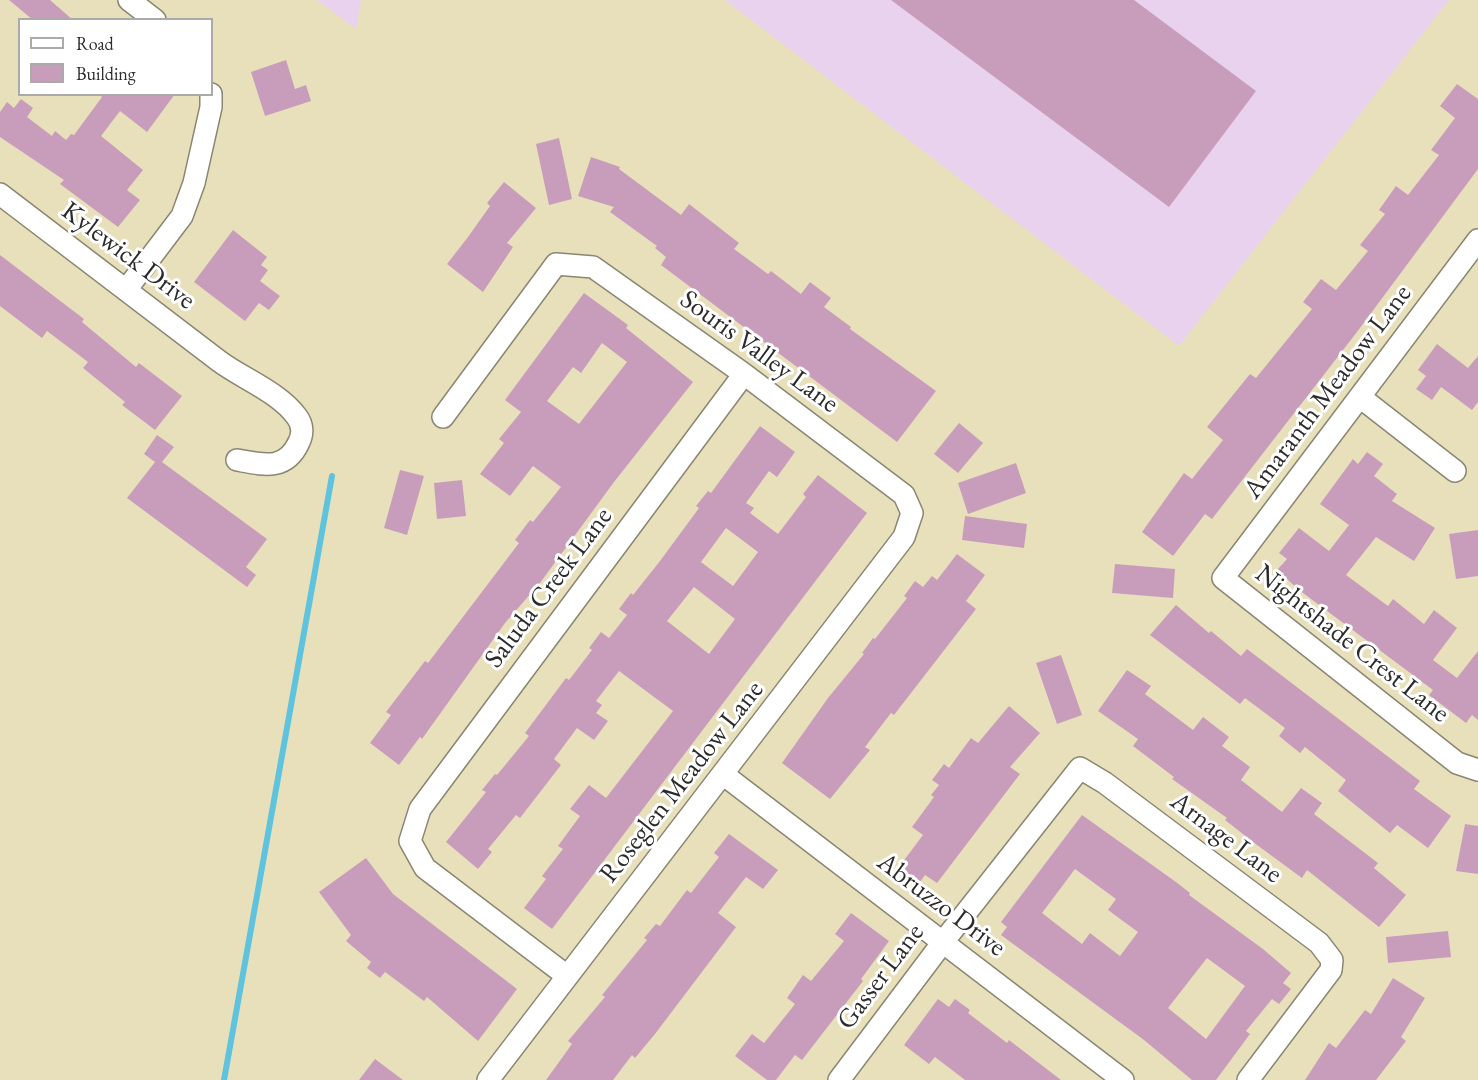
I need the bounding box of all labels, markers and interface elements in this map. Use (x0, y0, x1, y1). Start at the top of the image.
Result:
legend (18, 18, 213, 96)
text: Road (76, 32, 114, 55)
text: Building (76, 62, 136, 85)
street label: Kylewick Drive (55, 195, 201, 317)
street label: Amaranth Meadow Lane (1237, 279, 1419, 505)
street label: Souris Valley Lane (673, 284, 845, 420)
street label: Saluda Creek Lane (478, 501, 620, 675)
street label: Nightshade Crest Lane (1248, 558, 1456, 730)
street label: Roseglen Meadow Lane (593, 675, 771, 889)
street label: Arnage Lane (1164, 785, 1288, 891)
street label: Abruzzo Drive (870, 846, 1012, 964)
street label: Gasser Lane (831, 918, 931, 1036)

